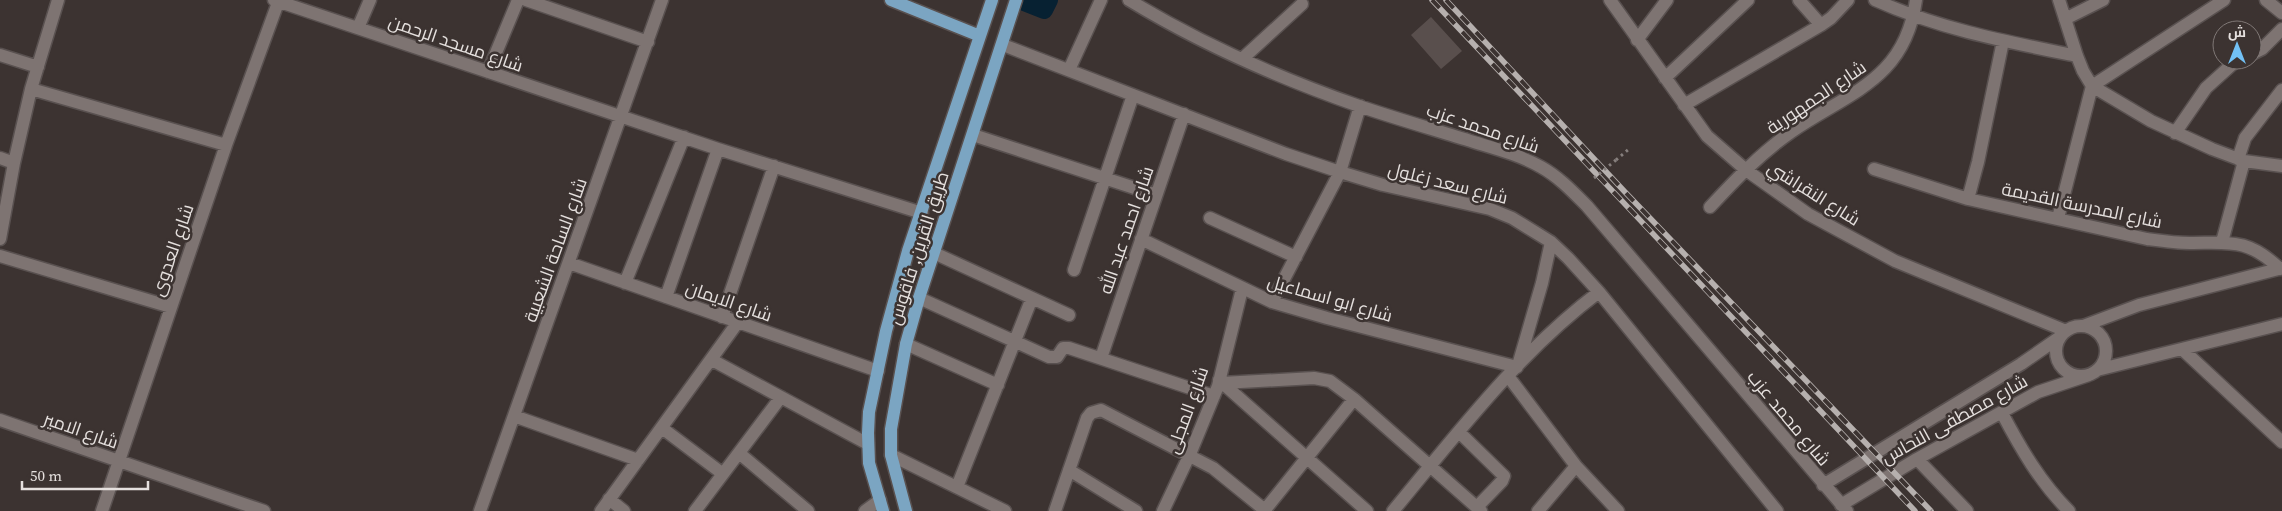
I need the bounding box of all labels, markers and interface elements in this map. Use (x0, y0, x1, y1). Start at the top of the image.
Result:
street label: شارع مسجد الرحمن (385, 8, 527, 78)
north arrow (2212, 20, 2262, 70)
text: ش (2228, 22, 2246, 42)
street label: شارع الجمهورية (1761, 54, 1871, 140)
street label: شارع محمد عزب (1423, 97, 1543, 159)
street label: شارع النقراشي (1762, 155, 1865, 232)
street label: شارع سعد زغلول (1386, 156, 1510, 210)
street label: شارع احمد عبد الله (1092, 163, 1160, 297)
street label: طريق القرين, فاقوس (881, 168, 955, 328)
street label: شارع الساحة الشعبية (517, 174, 593, 326)
street label: شارع المدرسة القديمة (2000, 176, 2164, 234)
street label: شارع العدوى (145, 201, 199, 299)
street label: شارع ابو اسماعيل (1265, 268, 1395, 328)
street label: شارع الايمان (683, 275, 775, 327)
street label: شارع المجلى (1160, 363, 1214, 457)
street label: شارع محمد عزب (1742, 365, 1836, 471)
street label: شارع مصطفى النحاس (1876, 368, 2032, 470)
street label: شارع الامير (39, 405, 122, 454)
scale bar (22, 458, 149, 490)
text: 50 m (30, 465, 62, 486)

